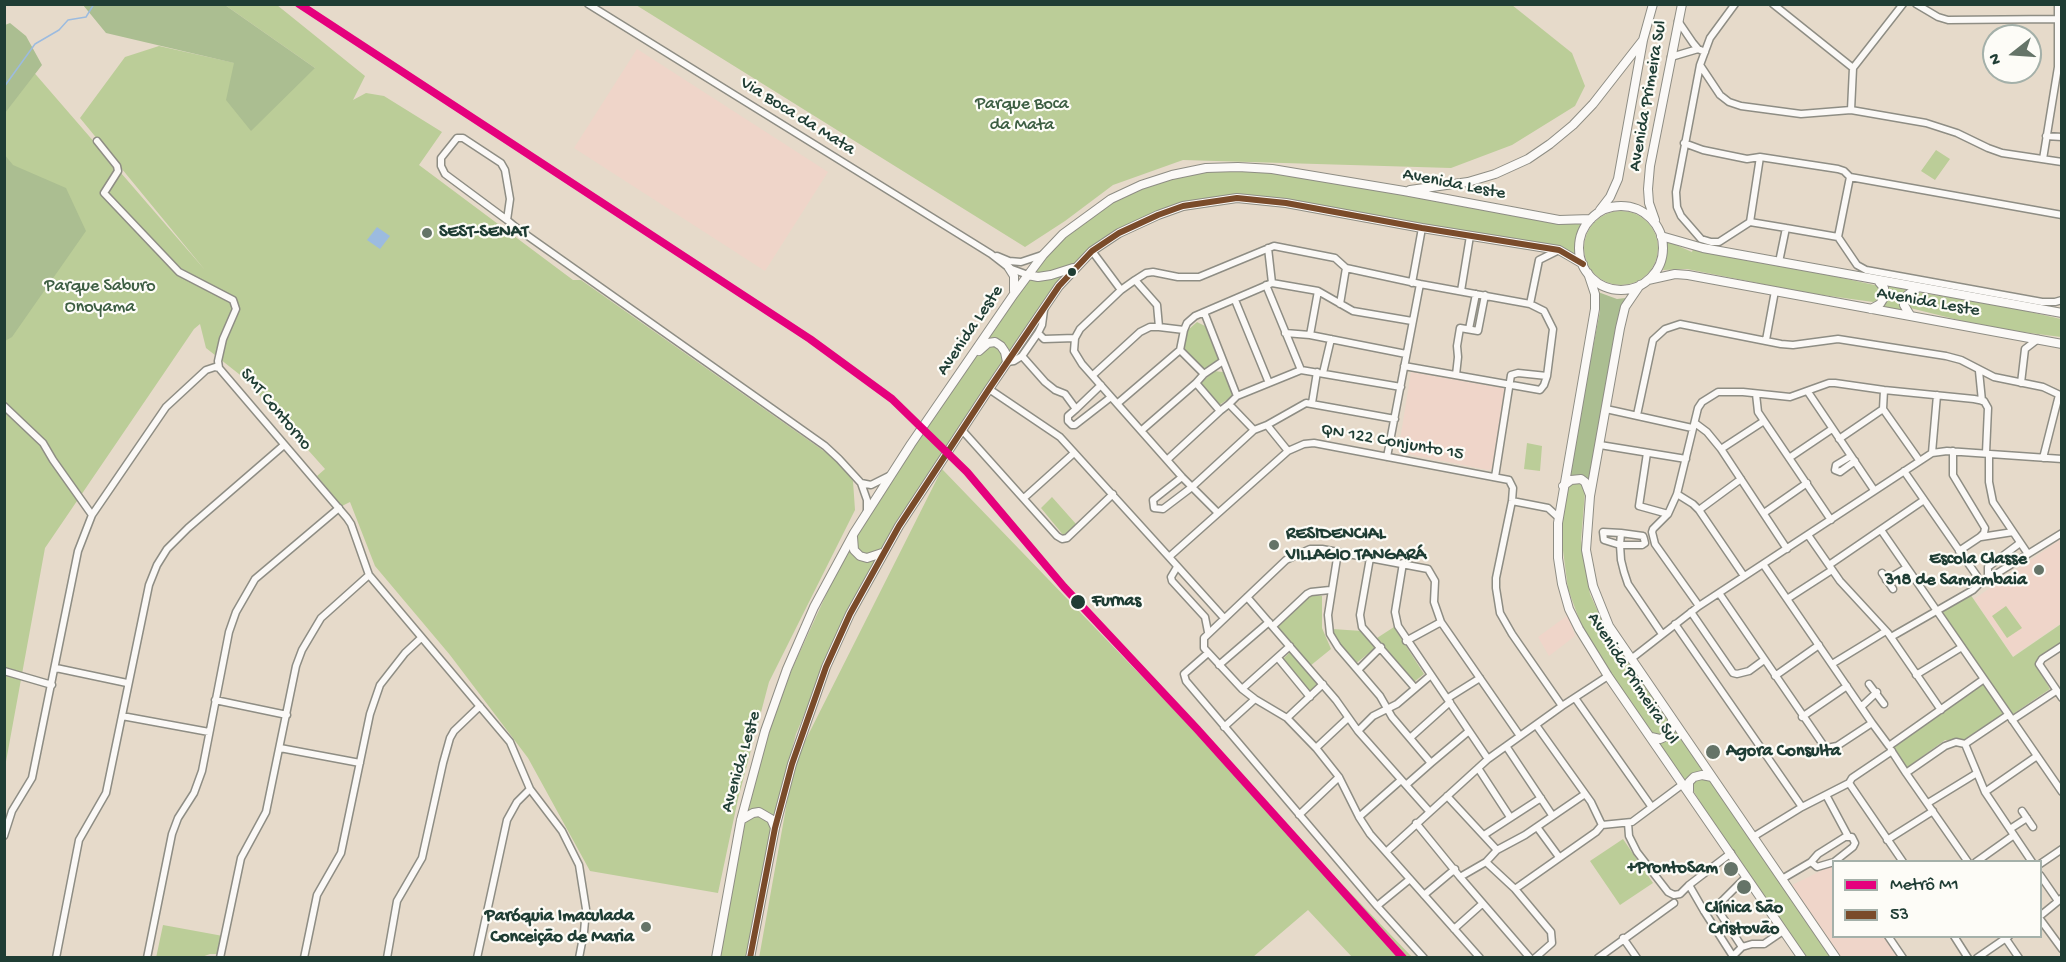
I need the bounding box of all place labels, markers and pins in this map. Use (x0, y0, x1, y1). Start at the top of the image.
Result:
place label: SEST-SENAT (439, 222, 528, 244)
marker: SEST-SENAT (420, 226, 434, 240)
unlabelled marker (1066, 266, 1078, 278)
place label: RESIDENCIAL VILLAGIO TANGARÁ (1286, 524, 1426, 566)
marker: RESIDENCIAL VILLAGIO TANGARÁ (1267, 538, 1281, 552)
place label: Escola Classe 318 de Samambaia (1885, 549, 2027, 592)
marker: Escola Classe 318 de Samambaia (2032, 563, 2046, 577)
place label: Furnas (1092, 591, 1141, 613)
marker: Furnas (1069, 593, 1087, 611)
place label: Agora Consulta (1726, 741, 1841, 763)
marker: Agora Consulta (1704, 743, 1722, 761)
place label: +ProntoSam (1627, 858, 1718, 880)
marker: +ProntoSam (1722, 860, 1740, 878)
marker: Clínica São Cristovão (1735, 878, 1753, 896)
place label: Clínica São Cristovão (1705, 898, 1783, 940)
place label: Paróquia Imaculada Conceição de Maria (485, 906, 634, 948)
marker: Paróquia Imaculada Conceição de Maria (639, 920, 653, 934)

